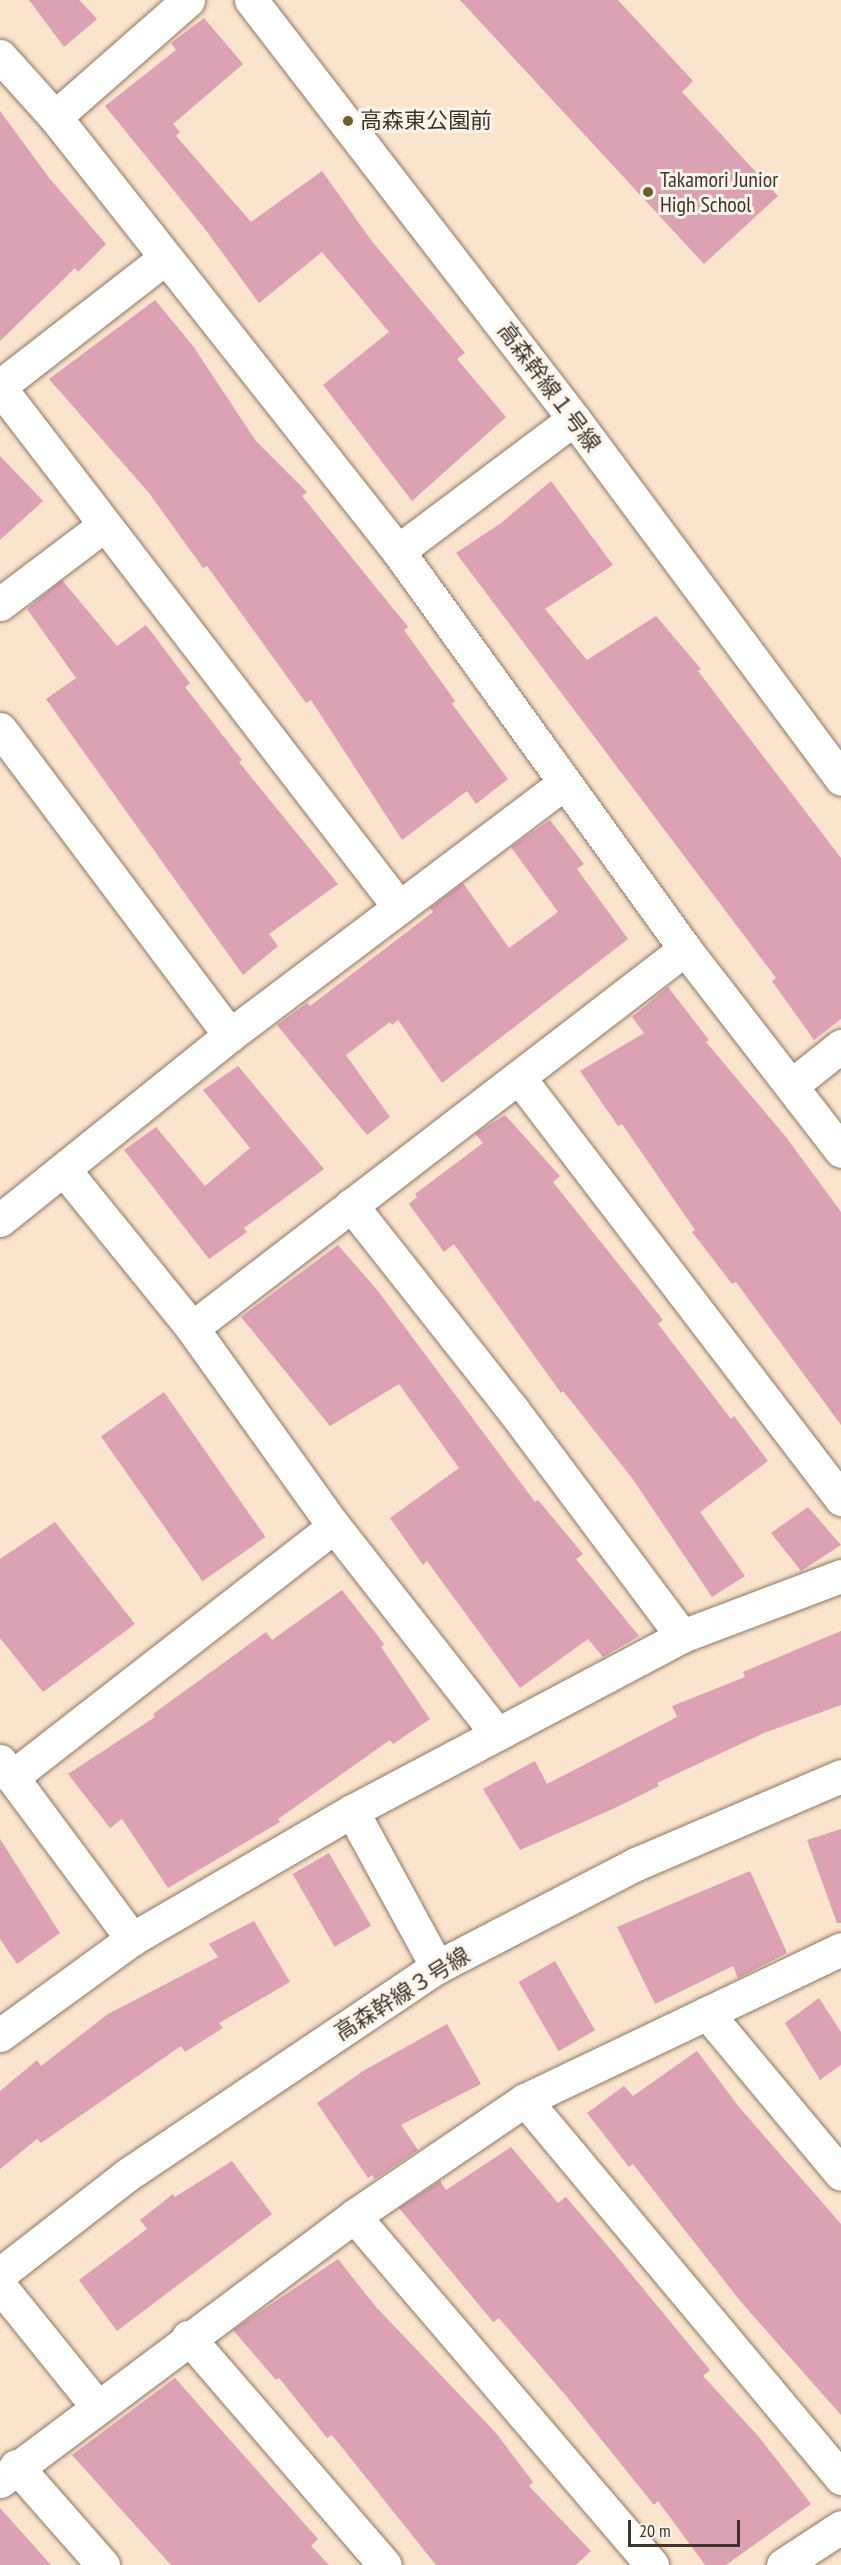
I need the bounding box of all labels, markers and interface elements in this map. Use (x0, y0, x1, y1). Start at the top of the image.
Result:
place label: 高森東公園前 (360, 108, 492, 134)
marker: 高森東公園前 (341, 114, 355, 128)
place label: Takamori Junior High School (660, 166, 778, 218)
marker: Takamori Junior High School (641, 185, 655, 199)
street label: 高森幹線１号線 (492, 318, 606, 456)
street label: 高森幹線３号線 (330, 1942, 474, 2046)
scale bar (631, 2508, 744, 2546)
text: 20 m (639, 2519, 671, 2542)

